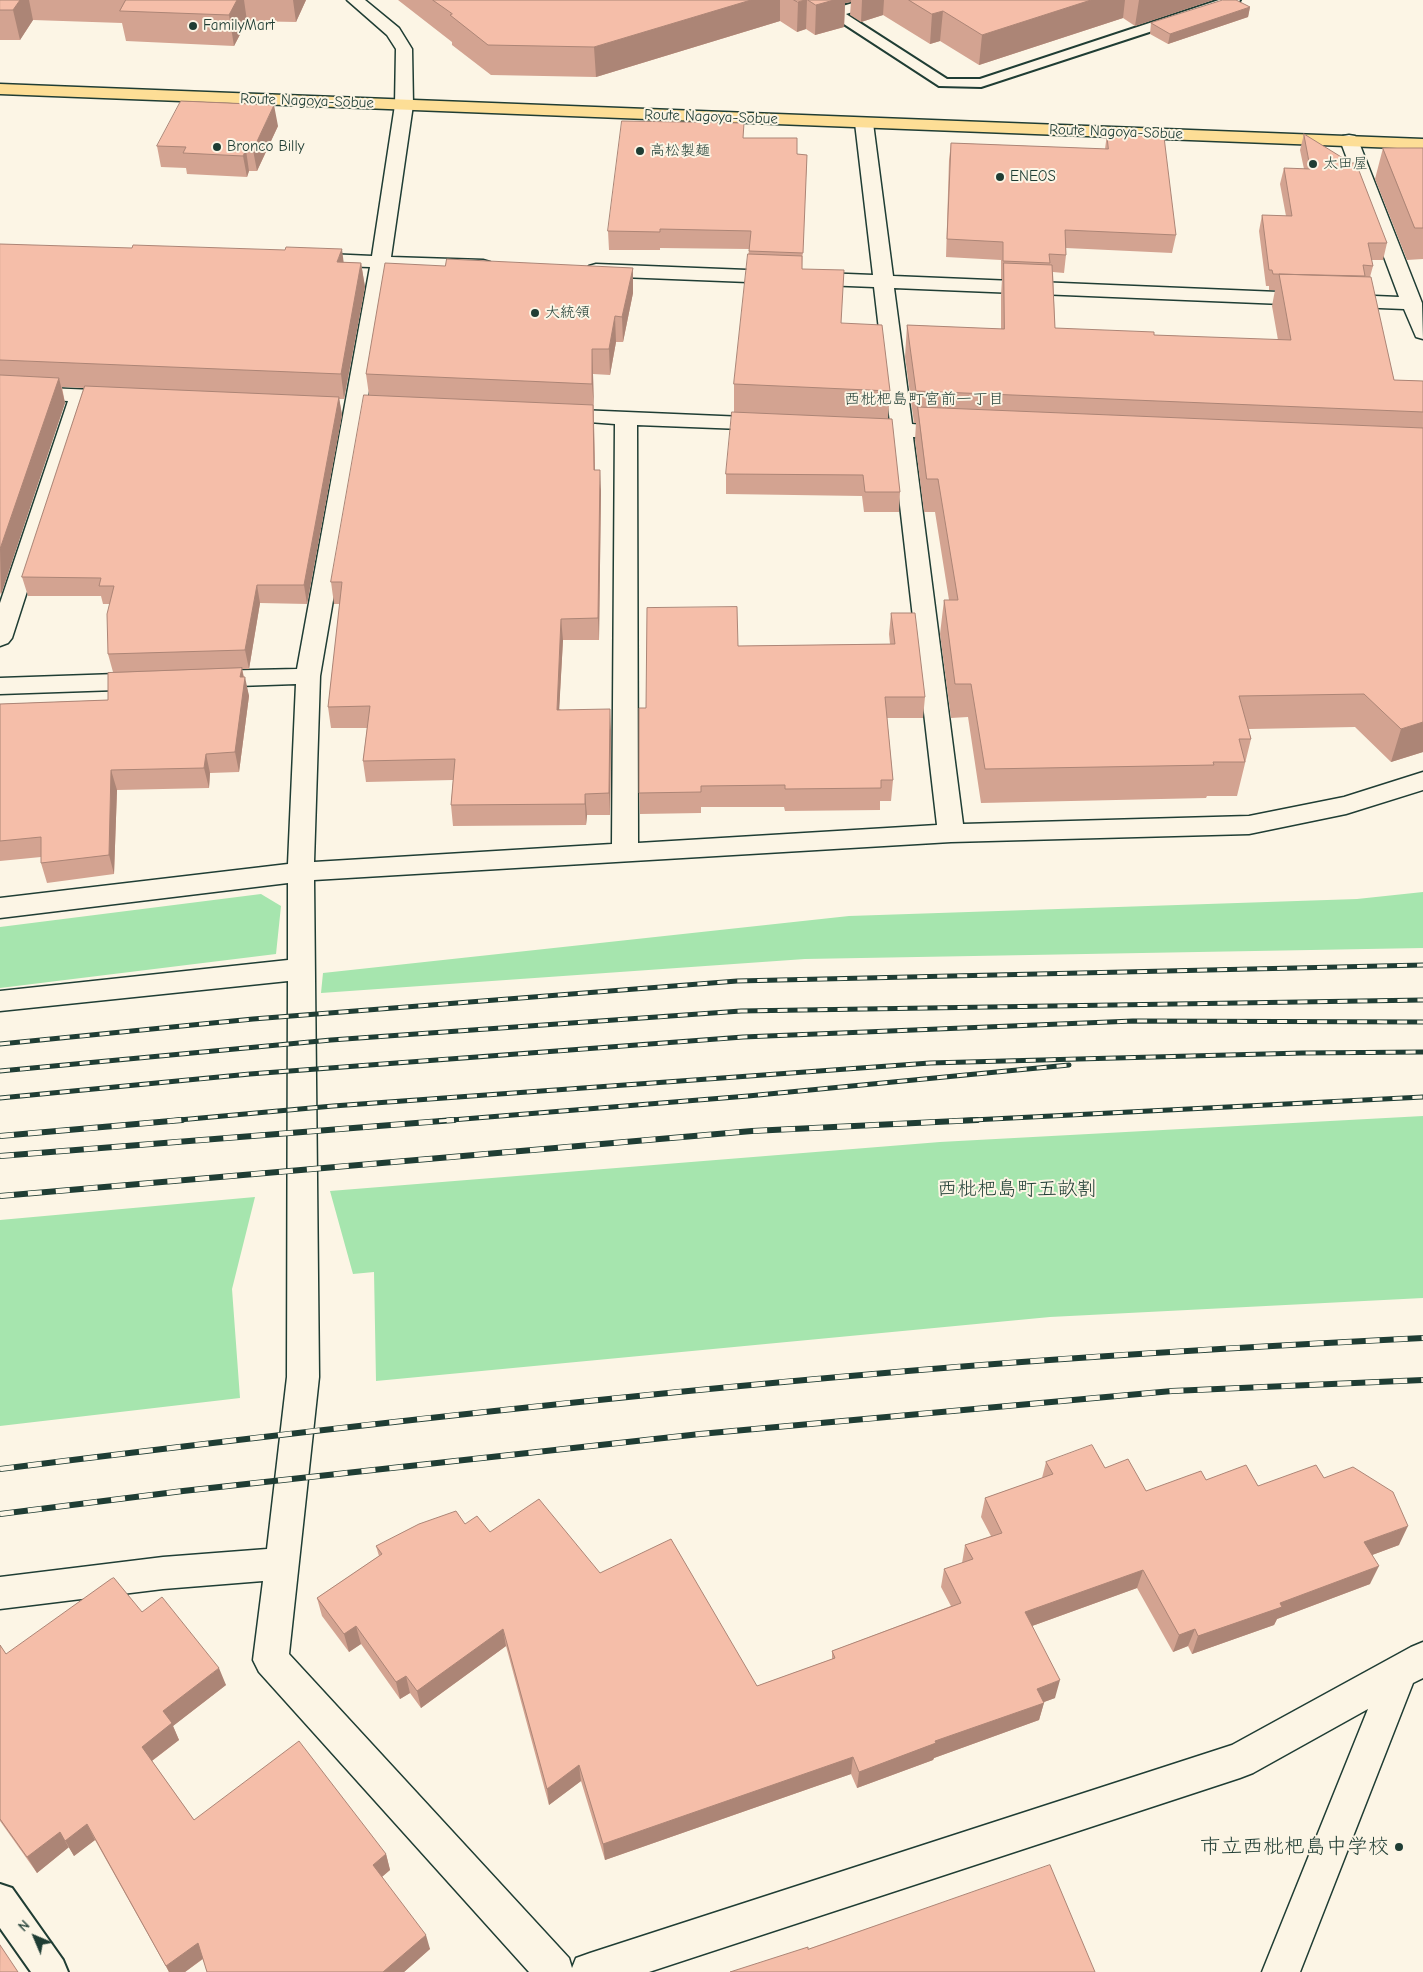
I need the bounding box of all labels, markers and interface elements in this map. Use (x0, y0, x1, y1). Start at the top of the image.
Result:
place label: FamilyMart (203, 17, 275, 35)
marker: FamilyMart (187, 20, 199, 32)
street label: Route Nagoya-Sobue (240, 90, 374, 112)
street label: Route Nagoya-Sobue (644, 106, 778, 128)
street label: Route Nagoya-Sobue (1049, 121, 1183, 143)
place label: Bronco Billy (227, 138, 304, 156)
marker: Bronco Billy (211, 141, 223, 153)
place label: 高松製麺 (650, 142, 710, 160)
marker: 高松製麺 (634, 145, 646, 157)
place label: 太田屋 (1323, 155, 1368, 173)
marker: 太田屋 (1307, 158, 1319, 170)
place label: ENEOS (1010, 168, 1056, 186)
marker: ENEOS (994, 171, 1006, 183)
place label: 大統領 (545, 304, 590, 322)
marker: 大統領 (529, 307, 541, 319)
district label: 西枇杷島町宮前一丁目 (844, 389, 1004, 409)
district label: 西枇杷島町五畝割 (937, 1177, 1097, 1201)
place label: 市立西枇杷島中学校 (1200, 1834, 1389, 1860)
marker: 市立西枇杷島中学校 (1393, 1841, 1405, 1853)
north arrow (10, 1912, 60, 1962)
text: N (15, 1917, 33, 1935)

